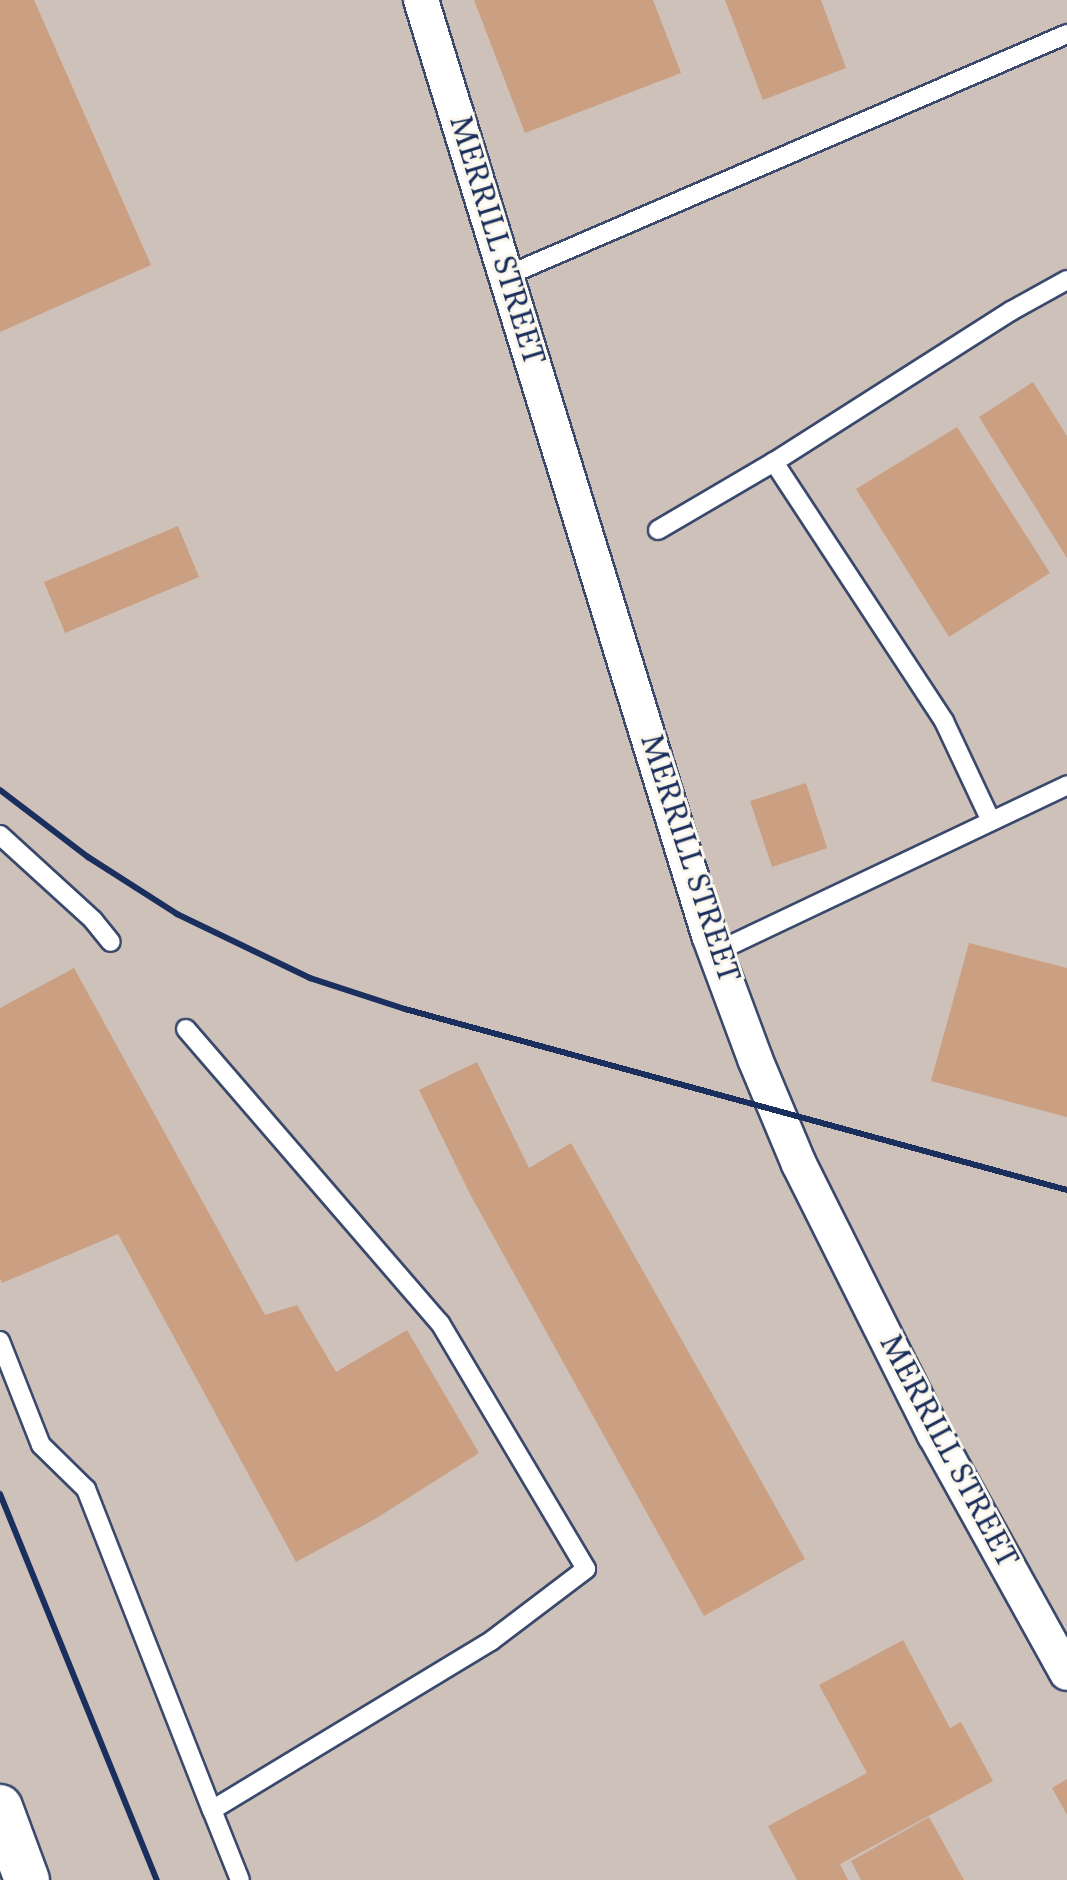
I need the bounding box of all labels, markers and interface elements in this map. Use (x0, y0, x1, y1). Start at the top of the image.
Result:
street label: MERRILL STREET (439, 112, 551, 370)
street label: MERRILL STREET (630, 730, 746, 988)
street label: MERRILL STREET (869, 1329, 1025, 1575)

